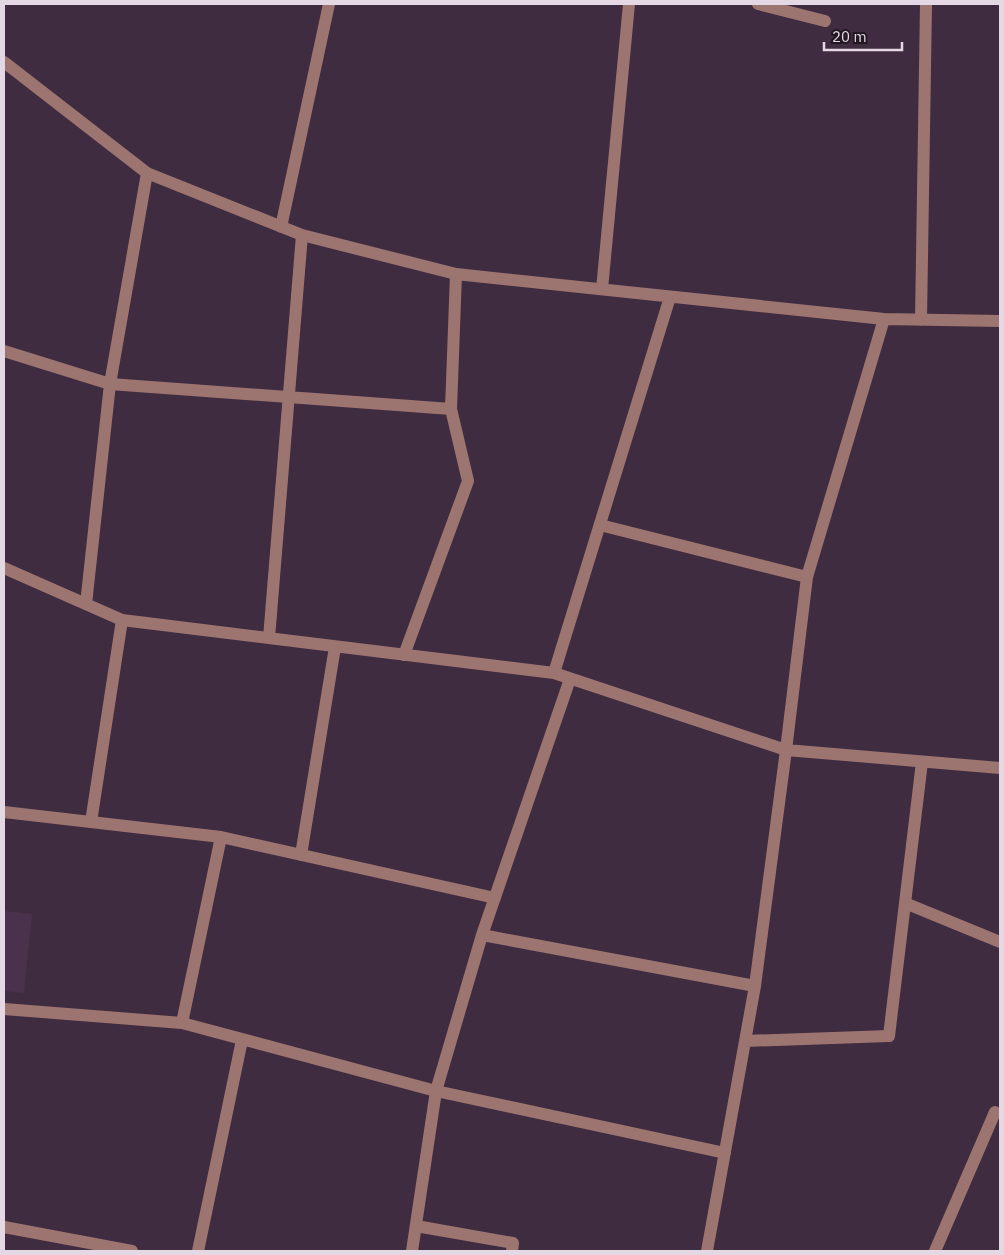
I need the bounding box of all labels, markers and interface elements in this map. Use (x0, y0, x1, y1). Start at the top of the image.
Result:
scale bar (824, 20, 902, 52)
text: 20 m (832, 27, 867, 46)

